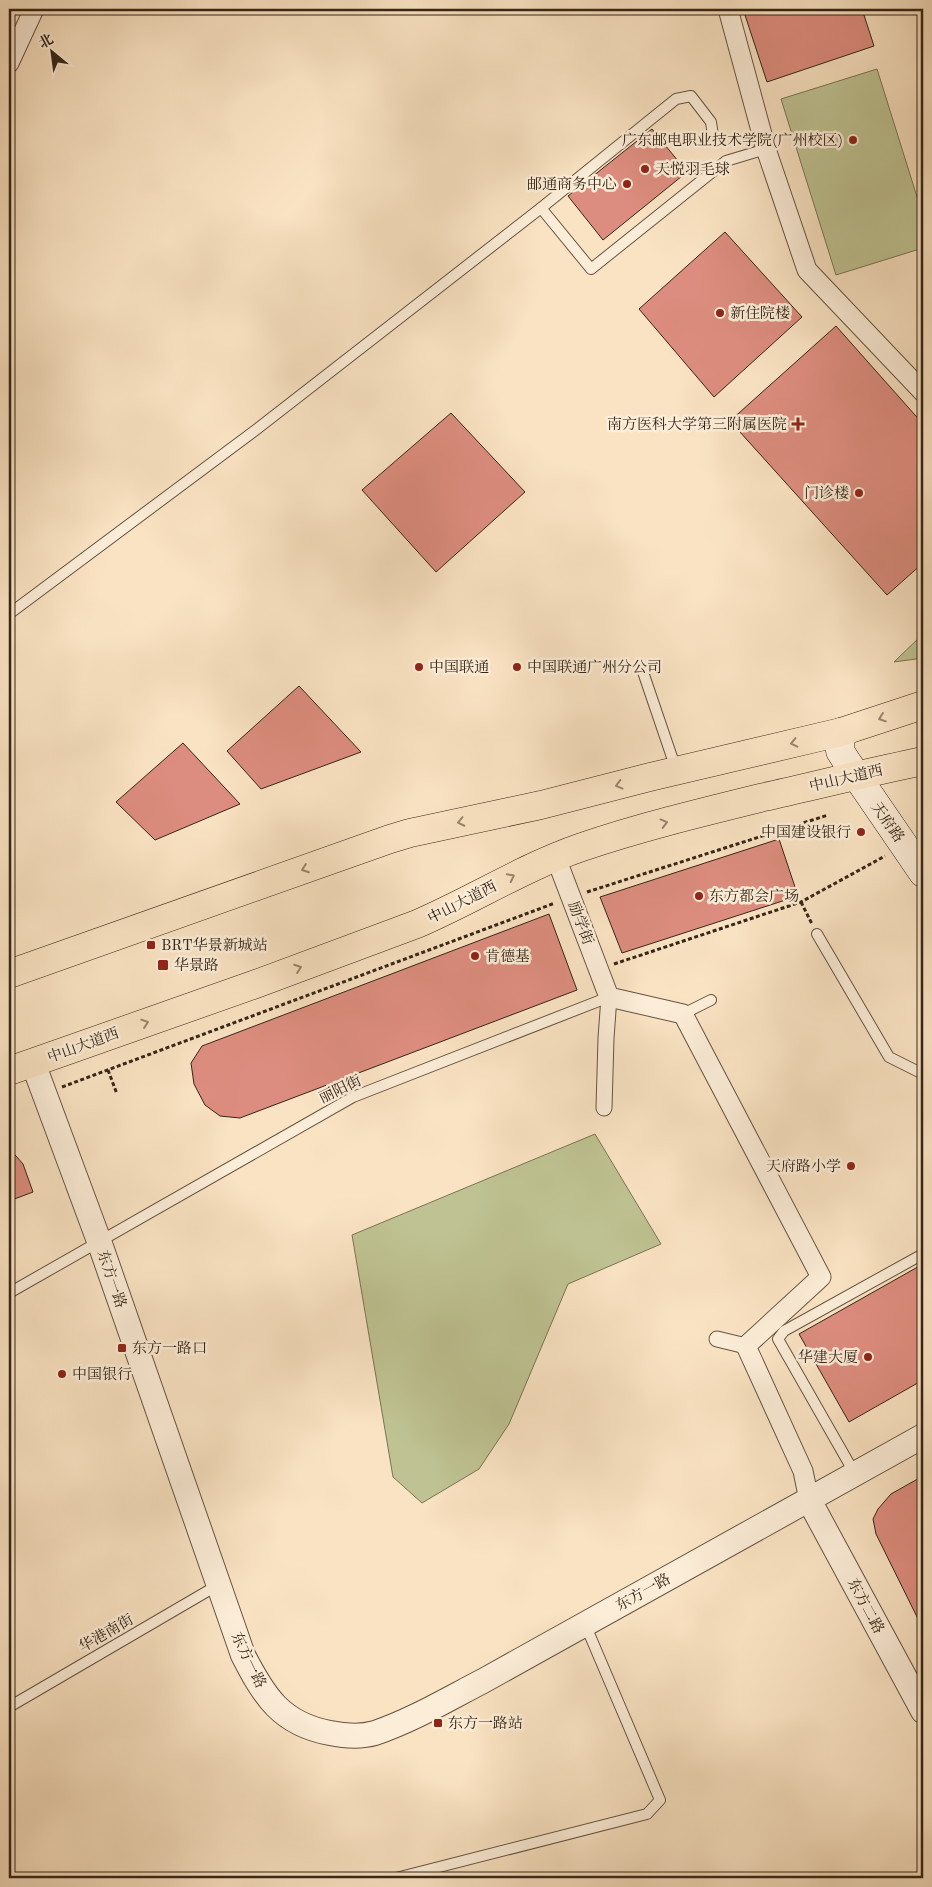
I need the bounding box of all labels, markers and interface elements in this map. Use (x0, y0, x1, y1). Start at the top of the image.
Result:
north arrow (28, 28, 78, 78)
text: 北 (36, 31, 56, 51)
place label: 广东邮电职业技术学院(广州校区) (622, 132, 843, 149)
marker: 广东邮电职业技术学院(广州校区) (847, 134, 859, 146)
place label: 天悦羽毛球 (655, 161, 730, 178)
marker: 天悦羽毛球 (639, 163, 651, 175)
place label: 邮通商务中心 (527, 176, 617, 193)
marker: 邮通商务中心 (621, 178, 633, 190)
place label: 新住院楼 (730, 305, 790, 322)
marker: 新住院楼 (714, 307, 726, 319)
place label: 南方医科大学第三附属医院 (607, 416, 787, 433)
marker: 南方医科大学第三附属医院 (791, 417, 805, 431)
place label: 门诊楼 (804, 485, 849, 502)
marker: 门诊楼 (853, 487, 865, 499)
place label: 中国联通 (429, 659, 489, 676)
place label: 中国联通广州分公司 (527, 659, 662, 676)
marker: 中国联通 (413, 661, 425, 673)
marker: 中国联通广州分公司 (511, 661, 523, 673)
one-way arrow (878, 713, 887, 723)
one-way arrow (789, 737, 798, 748)
street label: 中山大道西 (808, 762, 885, 795)
one-way arrow (614, 779, 623, 790)
street label: 天府路 (868, 799, 907, 846)
one-way arrow (456, 816, 465, 827)
one-way arrow (660, 818, 669, 829)
place label: 中国建设银行 (761, 824, 851, 841)
marker: 中国建设银行 (855, 826, 867, 838)
one-way arrow (301, 863, 310, 873)
one-way arrow (506, 873, 515, 883)
street label: 中山大道西 (425, 878, 500, 927)
place label: 东方都会广场 (709, 888, 799, 905)
marker: 东方都会广场 (693, 890, 705, 902)
street label: 励学街 (565, 899, 597, 947)
place label: BRT华景新城站 (161, 937, 268, 954)
marker: BRT华景新城站 (145, 939, 157, 951)
place label: 肯德基 (485, 948, 530, 965)
marker: 肯德基 (469, 950, 481, 962)
place label: 华景路 (174, 957, 219, 974)
marker: 华景路 (156, 958, 170, 972)
one-way arrow (293, 964, 302, 974)
one-way arrow (140, 1019, 148, 1029)
street label: 中山大道西 (45, 1025, 121, 1066)
street label: 丽阳街 (316, 1072, 364, 1107)
place label: 天府路小学 (766, 1158, 841, 1175)
marker: 天府路小学 (845, 1160, 857, 1172)
street label: 东方一路 (94, 1248, 129, 1310)
place label: 东方一路口 (132, 1340, 207, 1357)
marker: 东方一路口 (116, 1342, 128, 1354)
place label: 华建大厦 (798, 1349, 858, 1366)
marker: 华建大厦 (862, 1351, 874, 1363)
place label: 中国银行 (72, 1366, 132, 1383)
marker: 中国银行 (56, 1368, 68, 1380)
street label: 东方一路 (613, 1570, 674, 1614)
street label: 东方二路 (844, 1576, 887, 1637)
street label: 华港南街 (76, 1611, 136, 1656)
street label: 东方一路 (228, 1630, 269, 1691)
place label: 东方一路站 (448, 1715, 523, 1732)
marker: 东方一路站 (432, 1717, 444, 1729)

